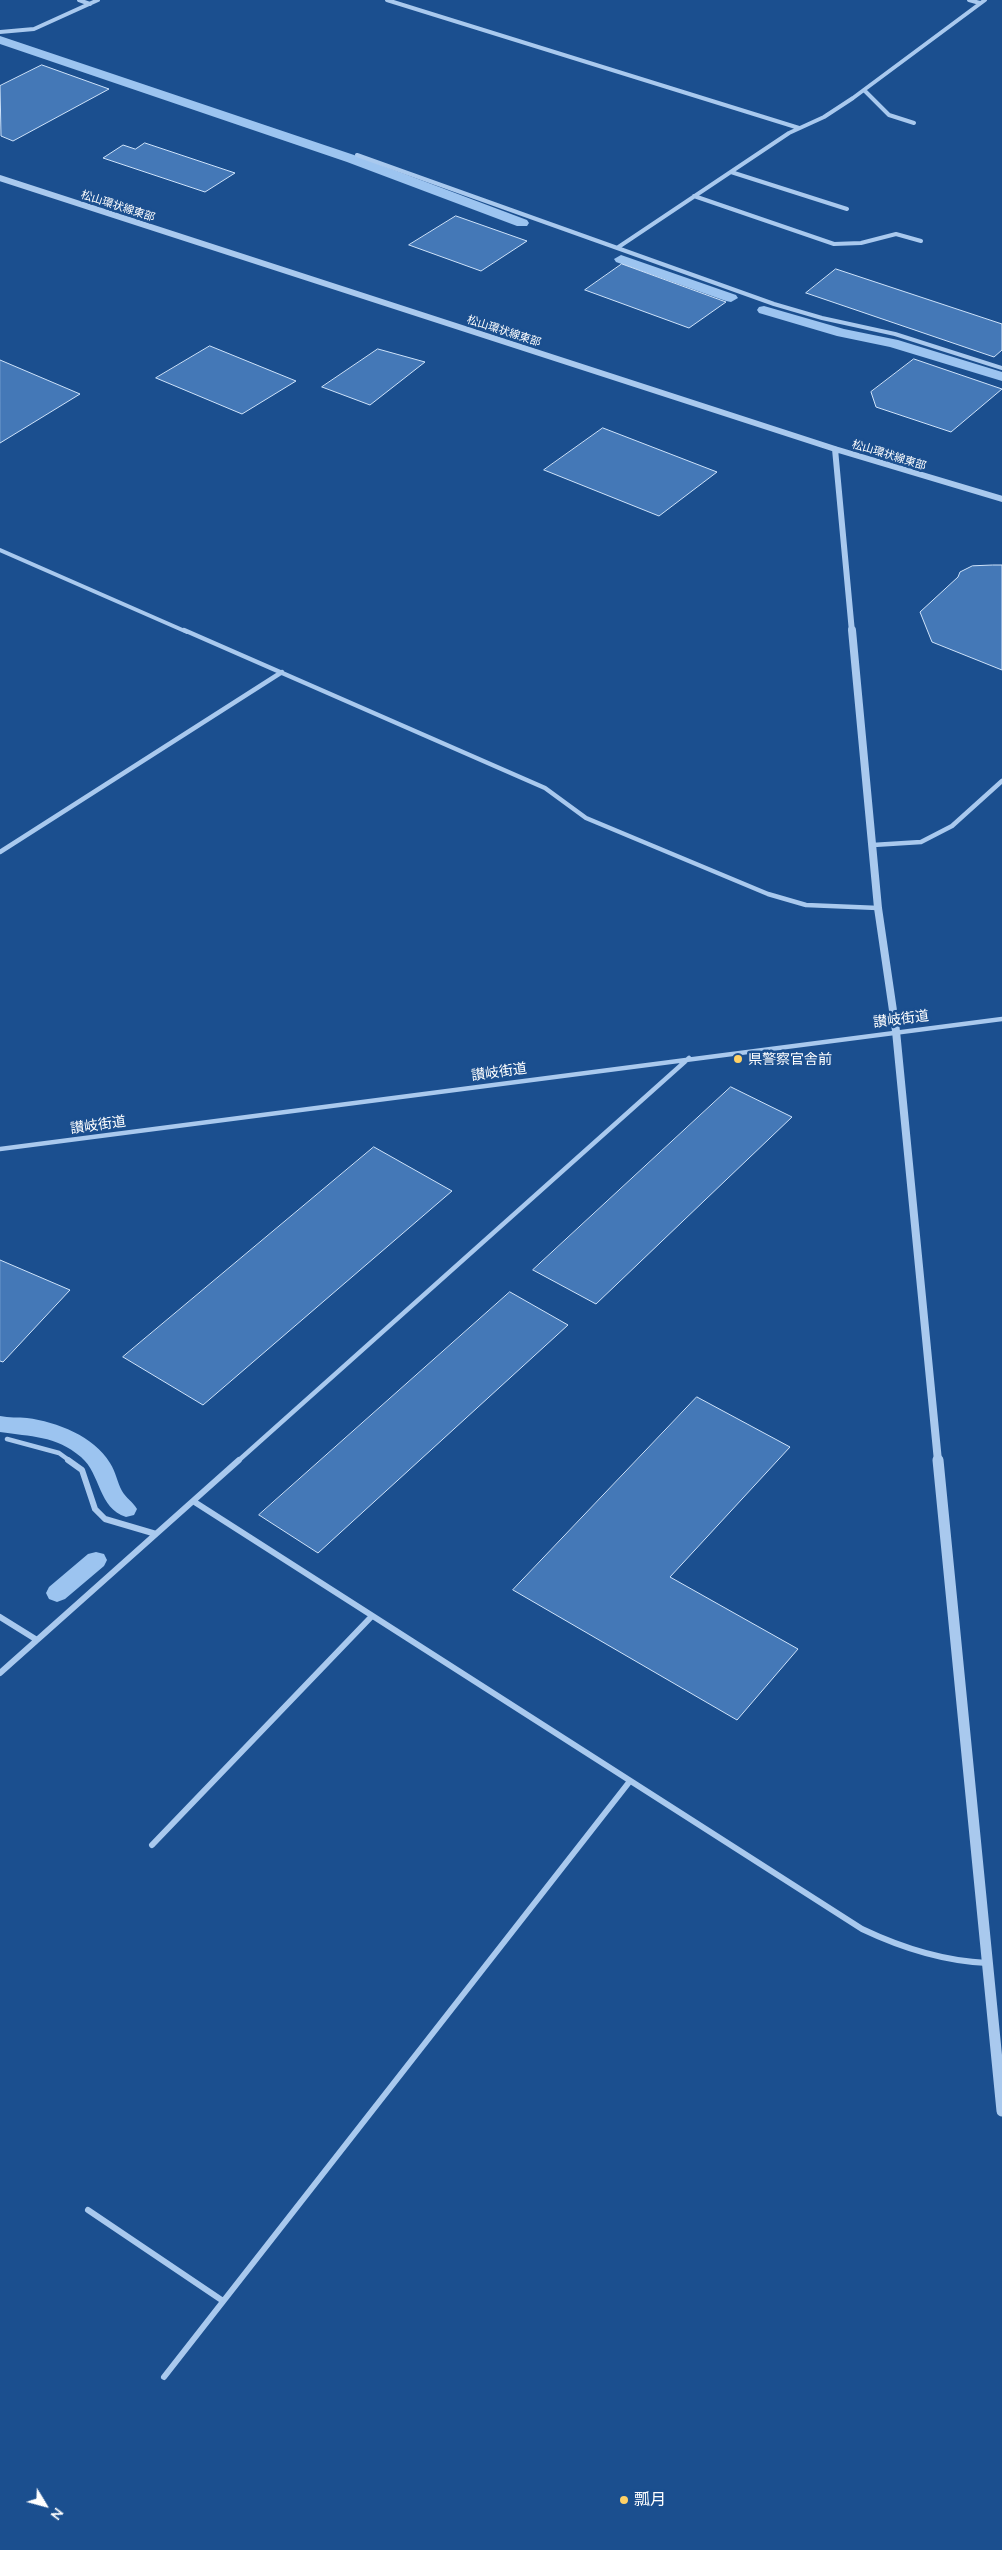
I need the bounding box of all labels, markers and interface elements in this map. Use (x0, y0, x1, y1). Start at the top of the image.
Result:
street label: 松山環状線東部 (79, 188, 157, 224)
street label: 松山環状線東部 (465, 313, 543, 349)
street label: 松山環状線東部 (850, 437, 928, 473)
street label: 讃岐街道 (872, 1007, 930, 1031)
place label: 県警察官舎前 (748, 1051, 832, 1067)
marker: 県警察官舎前 (732, 1053, 744, 1065)
street label: 讃岐街道 (470, 1060, 528, 1084)
street label: 讃岐街道 (69, 1113, 127, 1137)
north arrow (20, 2480, 70, 2530)
place label: 瓢月 (634, 2490, 666, 2510)
marker: 瓢月 (618, 2494, 630, 2506)
text: N (47, 2505, 67, 2524)

